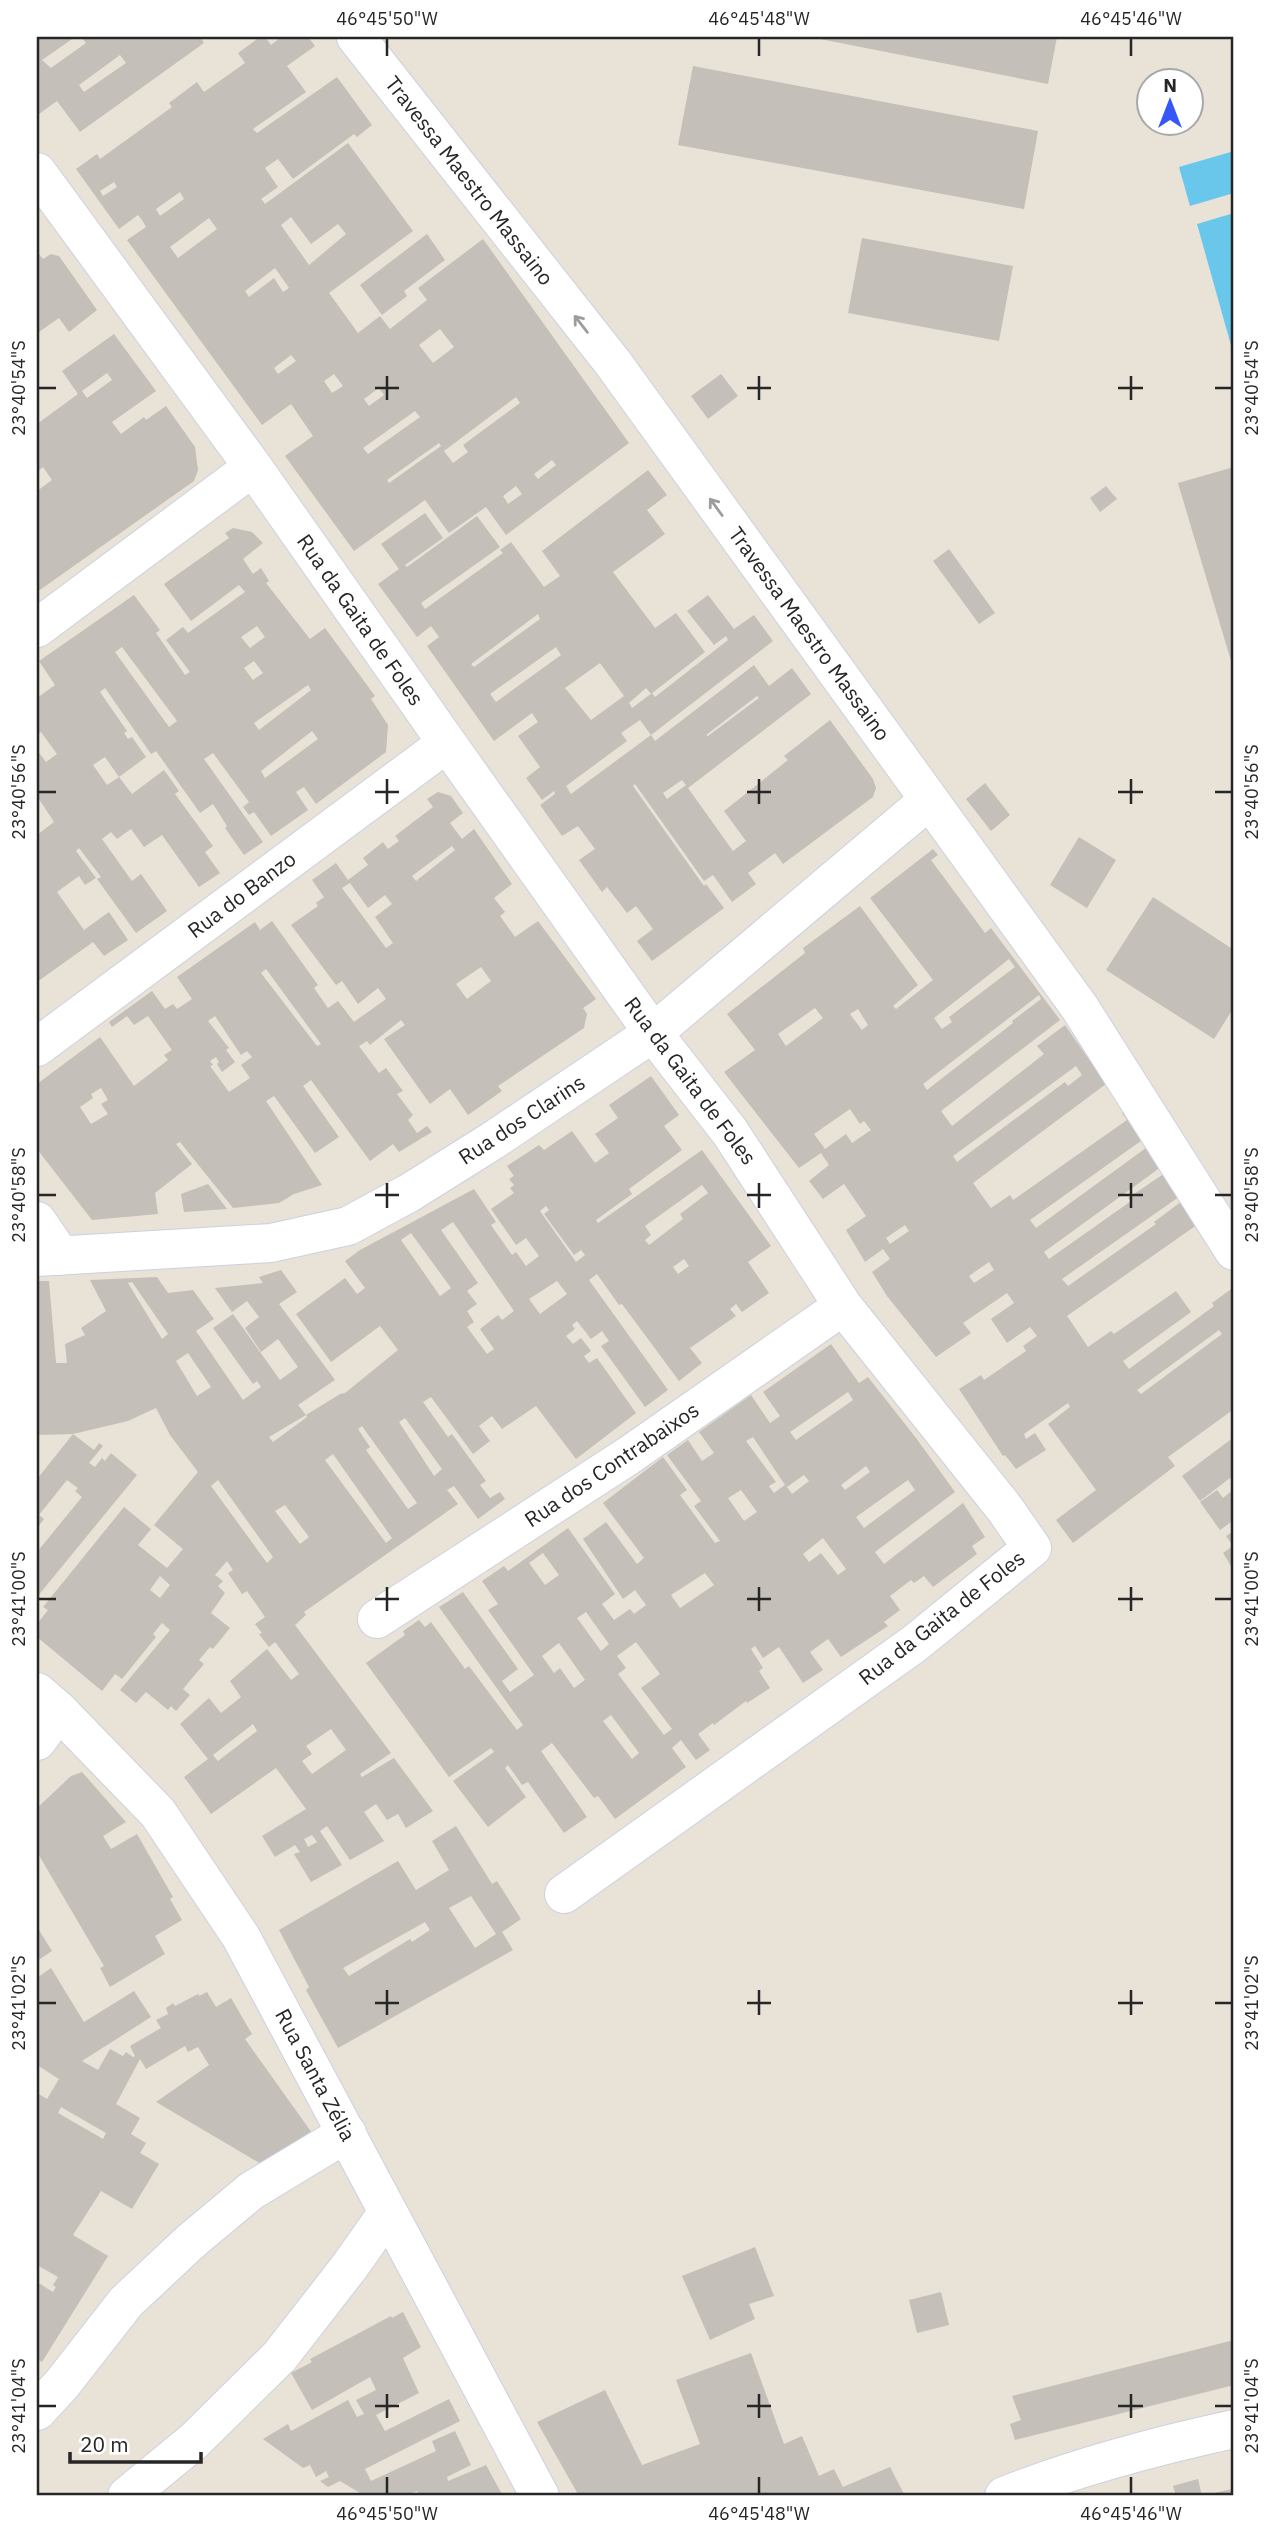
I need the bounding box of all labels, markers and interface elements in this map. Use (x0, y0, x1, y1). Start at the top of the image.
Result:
text: 46°45'50"W (336, 7, 438, 30)
text: 46°45'48"W (708, 7, 810, 30)
text: 46°45'46"W (1080, 7, 1182, 30)
north arrow (1134, 66, 1204, 136)
street label: Travessa Maestro Massaino (379, 70, 560, 291)
text: N (1163, 73, 1177, 97)
one-way arrow (574, 315, 589, 333)
text: 23°40'54"S (7, 340, 30, 436)
text: 23°40'54"S (1240, 340, 1263, 436)
one-way arrow (709, 498, 723, 517)
street label: Travessa Maestro Massaino (723, 521, 897, 746)
street label: Rua da Gaita de Foles (291, 528, 431, 711)
text: 23°40'56"S (7, 744, 30, 840)
text: 23°40'56"S (1240, 744, 1263, 840)
street label: Rua do Banzo (182, 844, 301, 944)
street label: Rua da Gaita de Foles (618, 991, 763, 1170)
street label: Rua dos Clarins (453, 1068, 590, 1171)
text: 23°40'58"S (7, 1147, 30, 1243)
text: 23°40'58"S (1240, 1147, 1263, 1243)
street label: Rua dos Contrabaixos (519, 1395, 704, 1533)
street label: Rua da Gaita de Foles (853, 1544, 1030, 1691)
text: 23°41'00"S (7, 1551, 30, 1647)
text: 23°41'00"S (1240, 1551, 1263, 1647)
text: 23°41'02"S (7, 1955, 30, 2051)
text: 23°41'02"S (1240, 1955, 1263, 2051)
street label: Rua Santa Zélia (269, 2003, 363, 2146)
text: 23°41'04"S (7, 2358, 30, 2454)
text: 23°41'04"S (1240, 2358, 1263, 2454)
scale bar (70, 2421, 201, 2465)
text: 20 m (80, 2430, 129, 2458)
text: 46°45'50"W (336, 2502, 438, 2525)
text: 46°45'48"W (708, 2502, 810, 2525)
text: 46°45'46"W (1080, 2502, 1182, 2525)

